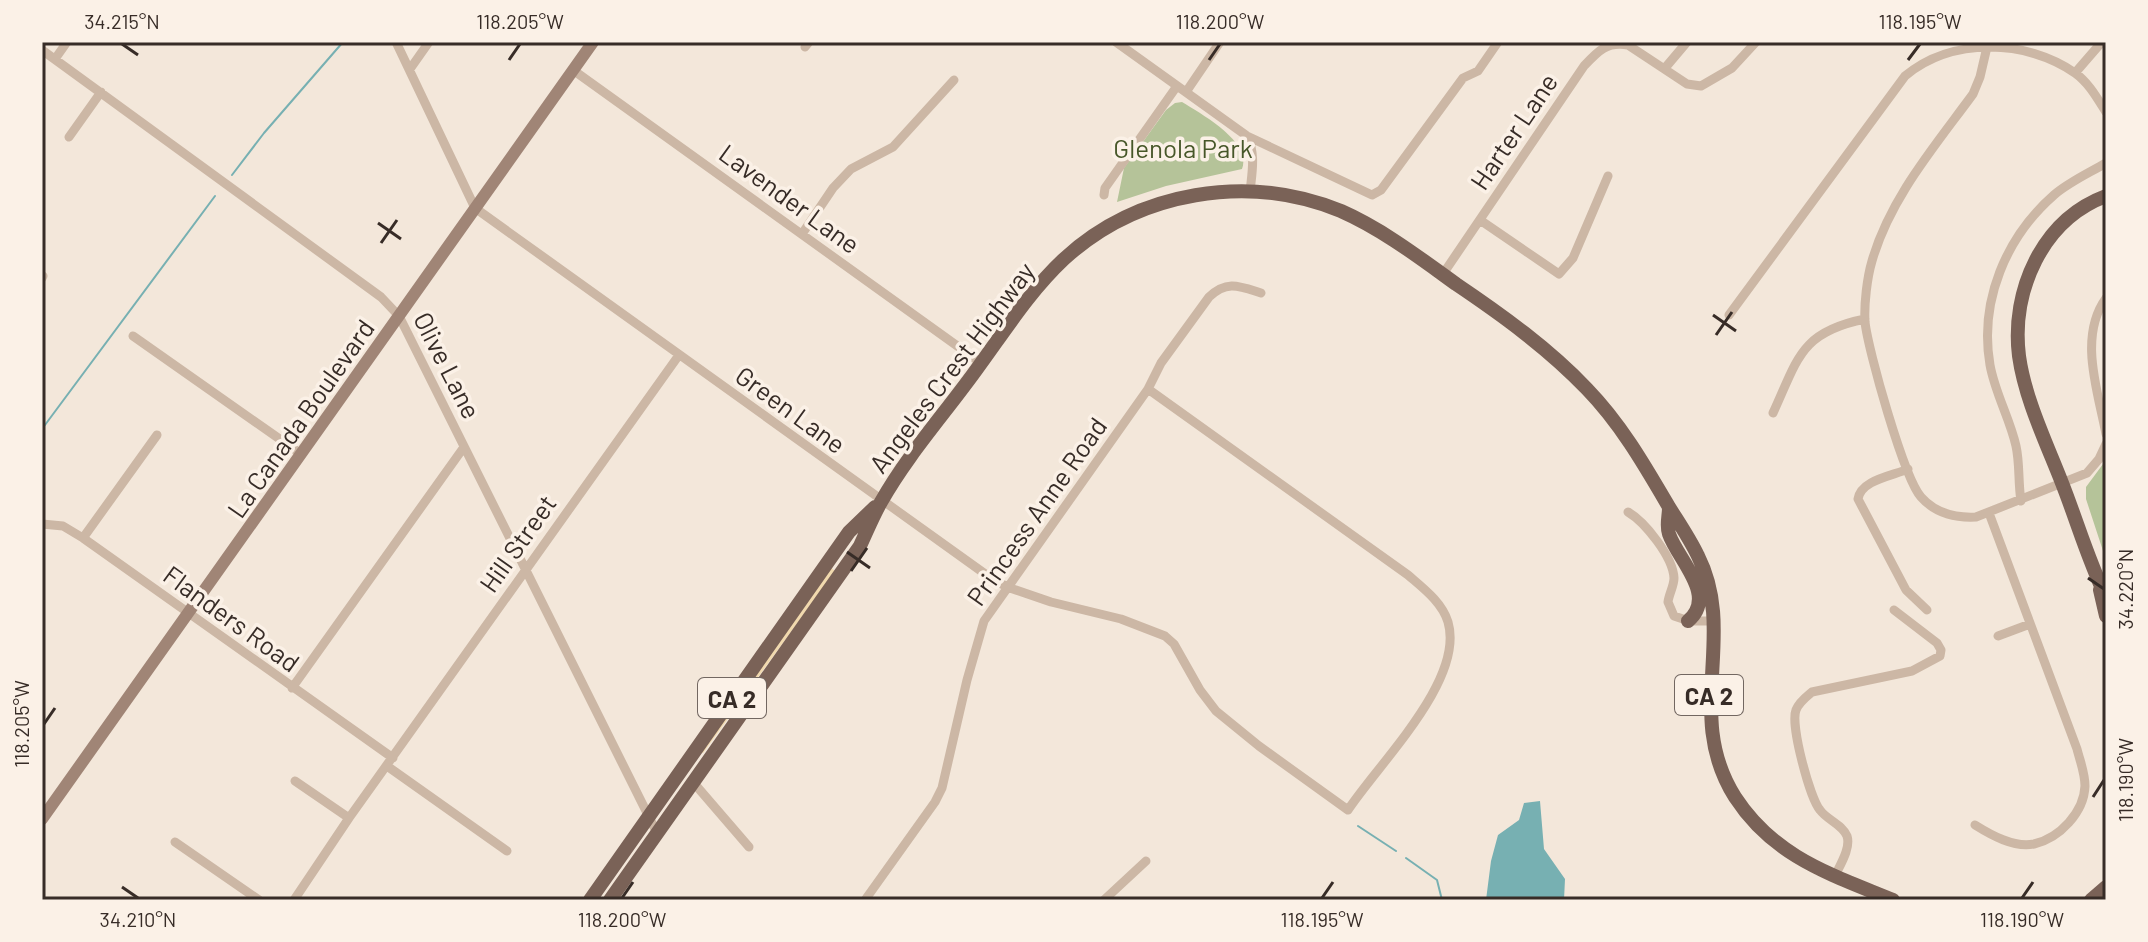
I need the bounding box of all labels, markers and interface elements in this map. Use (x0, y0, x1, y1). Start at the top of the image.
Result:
text: 34.215°N (84, 9, 160, 33)
text: 118.205°W (476, 9, 564, 33)
text: 118.200°W (1176, 9, 1265, 33)
text: 118.195°W (1879, 9, 1962, 33)
street label: Harter Lane (1463, 67, 1563, 195)
park label: Glenola Park (1113, 132, 1253, 163)
street label: Lavender Lane (714, 137, 866, 259)
street label: Angeles Crest Highway (862, 256, 1040, 478)
street label: Olive Lane (408, 307, 488, 423)
street label: La Canada Boulevard (220, 313, 380, 523)
street label: Green Lane (730, 359, 852, 459)
street label: Princess Anne Road (960, 411, 1112, 611)
street label: Hill Street (472, 488, 562, 598)
text: 34.220°N (2113, 549, 2137, 629)
street label: Flanders Road (158, 558, 306, 678)
road number: CA 2 (1675, 675, 1743, 715)
road number: CA 2 (698, 678, 766, 718)
text: 118.205°W (9, 680, 33, 768)
text: 118.190°W (2113, 738, 2137, 822)
text: 34.210°N (100, 907, 176, 931)
text: 118.200°W (578, 907, 667, 931)
text: 118.195°W (1281, 907, 1364, 931)
text: 118.190°W (1980, 907, 2064, 931)

